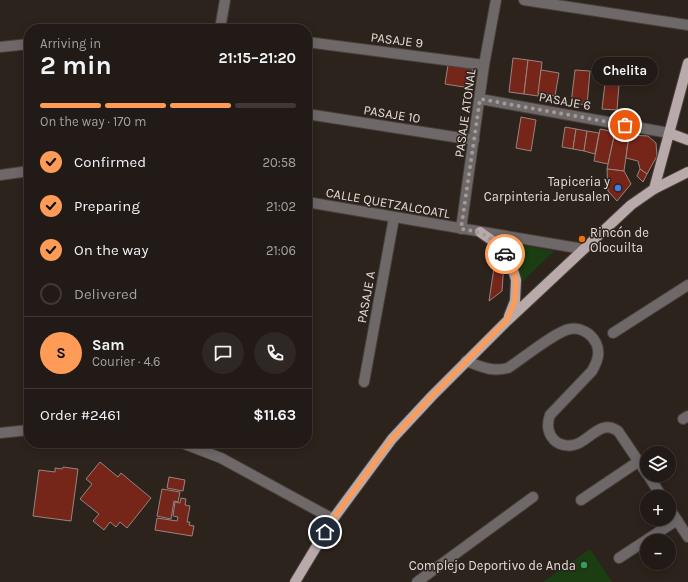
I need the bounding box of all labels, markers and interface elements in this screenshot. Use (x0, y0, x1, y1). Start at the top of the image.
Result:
street label: PASAJE 9 (370, 29, 424, 51)
text: Arriving in (40, 36, 101, 51)
text: 21:15–21:20 (219, 49, 296, 67)
text: 2 min (40, 50, 112, 81)
callout: Chelita (592, 57, 658, 85)
text: Chelita (603, 63, 647, 78)
street label: PASAJE ATONAL (451, 68, 479, 158)
street label: PASAJE 6 (538, 89, 592, 113)
street label: PASAJE 10 (363, 102, 422, 126)
pin (608, 108, 642, 142)
text: On the way · 170 m (40, 114, 146, 129)
icon: bag (614, 114, 636, 136)
icon: check (40, 151, 62, 173)
text: Confirmed (74, 153, 146, 171)
text: 20:58 (262, 155, 296, 170)
place label: Tapiceria y Carpinteria Jerusalen (484, 174, 610, 204)
marker: Tapiceria y Carpinteria Jerusalen (613, 183, 623, 193)
street label: CALLE QUETZALCOATL (325, 185, 451, 221)
icon: check (40, 195, 62, 217)
text: Preparing (74, 197, 140, 215)
text: 21:02 (266, 199, 296, 214)
place label: Rincón de Olocuilta (590, 225, 649, 255)
courier (485, 234, 525, 274)
marker: Rincón de Olocuilta (577, 234, 587, 244)
icon: check (40, 239, 62, 261)
text: On the way (74, 241, 148, 259)
text: 21:06 (266, 243, 296, 258)
icon: car (494, 243, 516, 265)
street label: PASAJE A (354, 269, 378, 324)
text: Delivered (74, 285, 138, 303)
button: chat (202, 332, 244, 374)
button: phone (254, 332, 296, 374)
text: Sam (92, 336, 125, 354)
text: S (56, 344, 66, 362)
text: Courier · 4.6 (92, 354, 160, 369)
text: Order #2461 (40, 406, 121, 424)
text: $11.63 (253, 406, 296, 424)
map controls (640, 446, 676, 570)
button: layers (640, 446, 676, 482)
button: + (640, 490, 676, 526)
pin (308, 515, 342, 549)
icon: home (314, 521, 336, 543)
button: − (640, 534, 676, 570)
place label: Complejo Deportivo de Anda (409, 558, 576, 573)
marker: Complejo Deportivo de Anda (579, 560, 589, 570)

